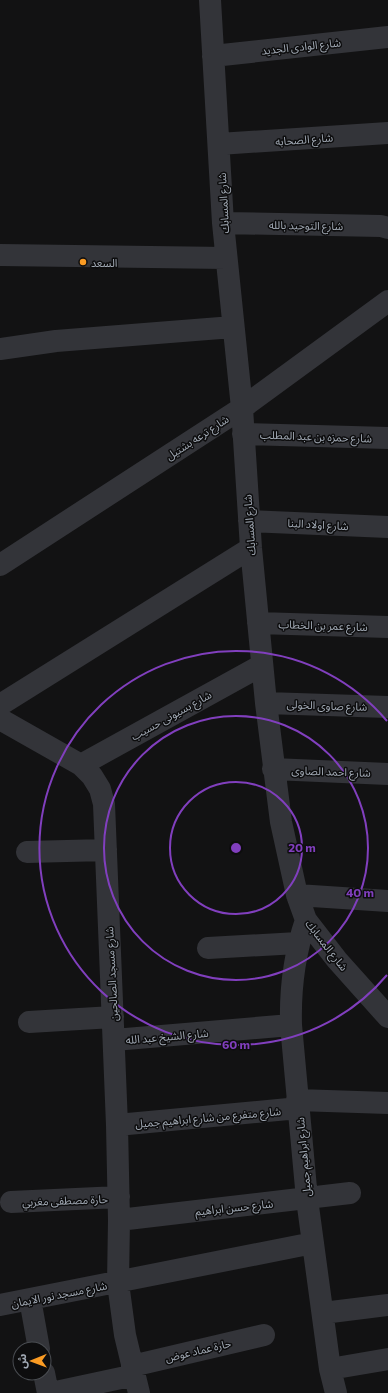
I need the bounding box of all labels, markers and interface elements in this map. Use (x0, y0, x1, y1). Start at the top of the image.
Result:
street label: شارع الوادى الجديد (261, 35, 342, 59)
street label: شارع الصحابه (275, 130, 334, 150)
street label: شارع المسابك (215, 172, 233, 234)
street label: شارع التوحيد بالله (269, 218, 344, 234)
place label: السعد (91, 256, 117, 269)
marker: السعد (78, 257, 88, 267)
street label: شارع ترعه بشتيل (163, 412, 232, 464)
street label: شارع حمزه بن عبد المطلب (260, 428, 373, 446)
street label: شارع المسابك (240, 494, 260, 556)
street label: شارع اولاد البنا (287, 516, 349, 534)
street label: شارع عمر بن الخطاب (278, 617, 368, 635)
street label: شارع بسيونى حسيب (128, 687, 215, 744)
street label: شارع صاوى الخولى (286, 697, 368, 715)
street label: شارع احمد الصاوى (291, 763, 371, 781)
text: 20 m (288, 840, 316, 854)
centre of rings (229, 841, 243, 855)
text: 40 m (346, 885, 374, 899)
street label: شارع المسابك (302, 917, 351, 975)
street label: شارع مسجد الصالحين (102, 926, 122, 1022)
street label: شارع الشيخ عبد الله (125, 1026, 210, 1048)
text: 60 m (222, 1037, 250, 1051)
street label: شارع متفرع من شارع ابراهيم جميل (135, 1104, 282, 1133)
street label: شارع ابراهيم جميل (293, 1116, 316, 1197)
street label: حارة مصطفى مغربي (22, 1192, 109, 1212)
street label: شارع حسن ابراهيم (194, 1196, 274, 1221)
street label: شارع مسجد نور الايمان (10, 1278, 109, 1312)
street label: حارة عماد عوض (164, 1336, 233, 1365)
north arrow (12, 1341, 52, 1381)
text: ش (15, 1354, 29, 1369)

